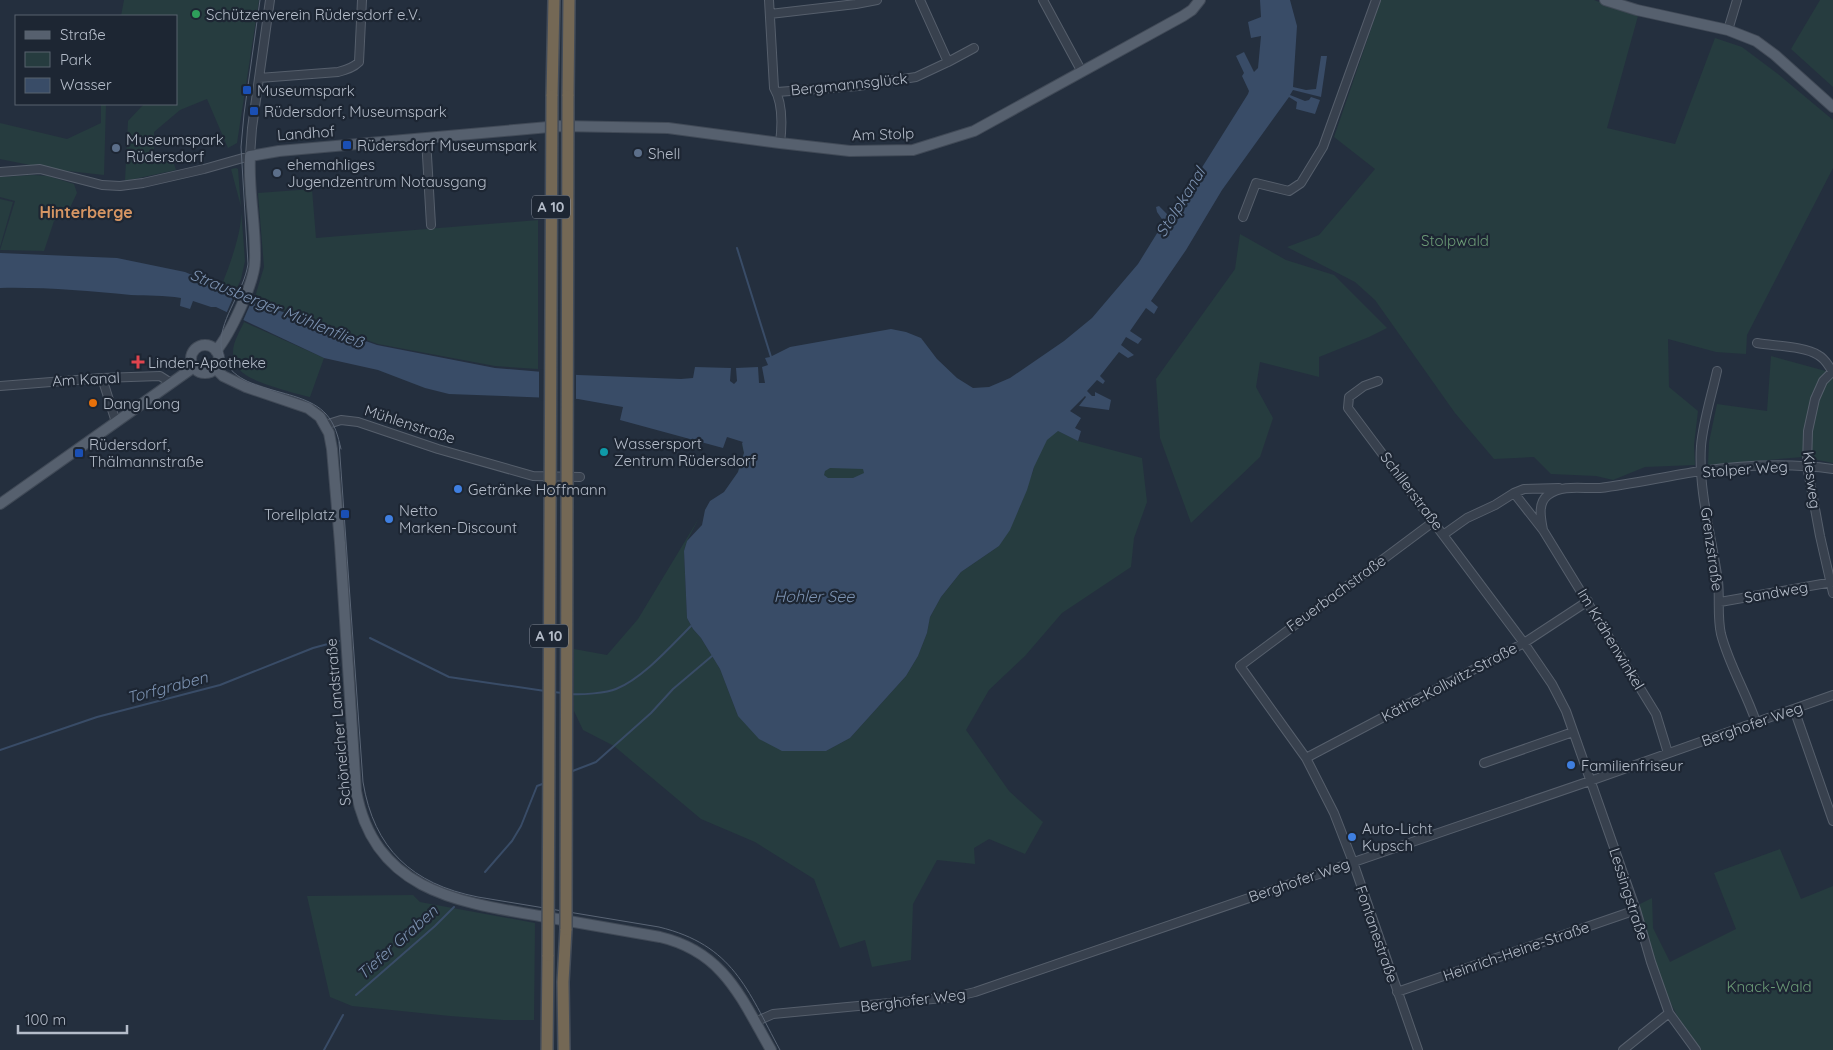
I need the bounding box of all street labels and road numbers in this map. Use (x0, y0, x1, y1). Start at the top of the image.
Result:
street label: Bergmannsglück (790, 68, 908, 100)
street label: Landhof (277, 121, 336, 144)
street label: Am Stolp (851, 123, 915, 145)
road number: A 10 (532, 196, 570, 218)
street label: Am Kanal (52, 368, 120, 390)
street label: Mühlenstraße (362, 400, 458, 448)
street label: Schillerstraße (1376, 448, 1448, 534)
street label: Kiesweg (1799, 450, 1825, 510)
street label: Stolper Weg (1702, 457, 1788, 481)
street label: Grenzstraße (1697, 506, 1727, 592)
street label: Feuerbachstraße (1283, 551, 1389, 635)
street label: Sandweg (1743, 577, 1809, 607)
street label: Im Krähenwinkel (1573, 585, 1649, 693)
road number: A 10 (530, 624, 568, 648)
street label: Schöneicher Landstraße (321, 637, 355, 807)
street label: Käthe-Kollwitz-Straße (1378, 638, 1520, 726)
street label: Berghofer Weg (1699, 698, 1805, 750)
street label: Lessingstraße (1605, 845, 1653, 943)
street label: Berghofer Weg (1246, 854, 1352, 906)
street label: Fontanestraße (1351, 883, 1403, 985)
street label: Heinrich-Heine-Straße (1440, 917, 1592, 985)
street label: Berghofer Weg (859, 984, 967, 1016)

